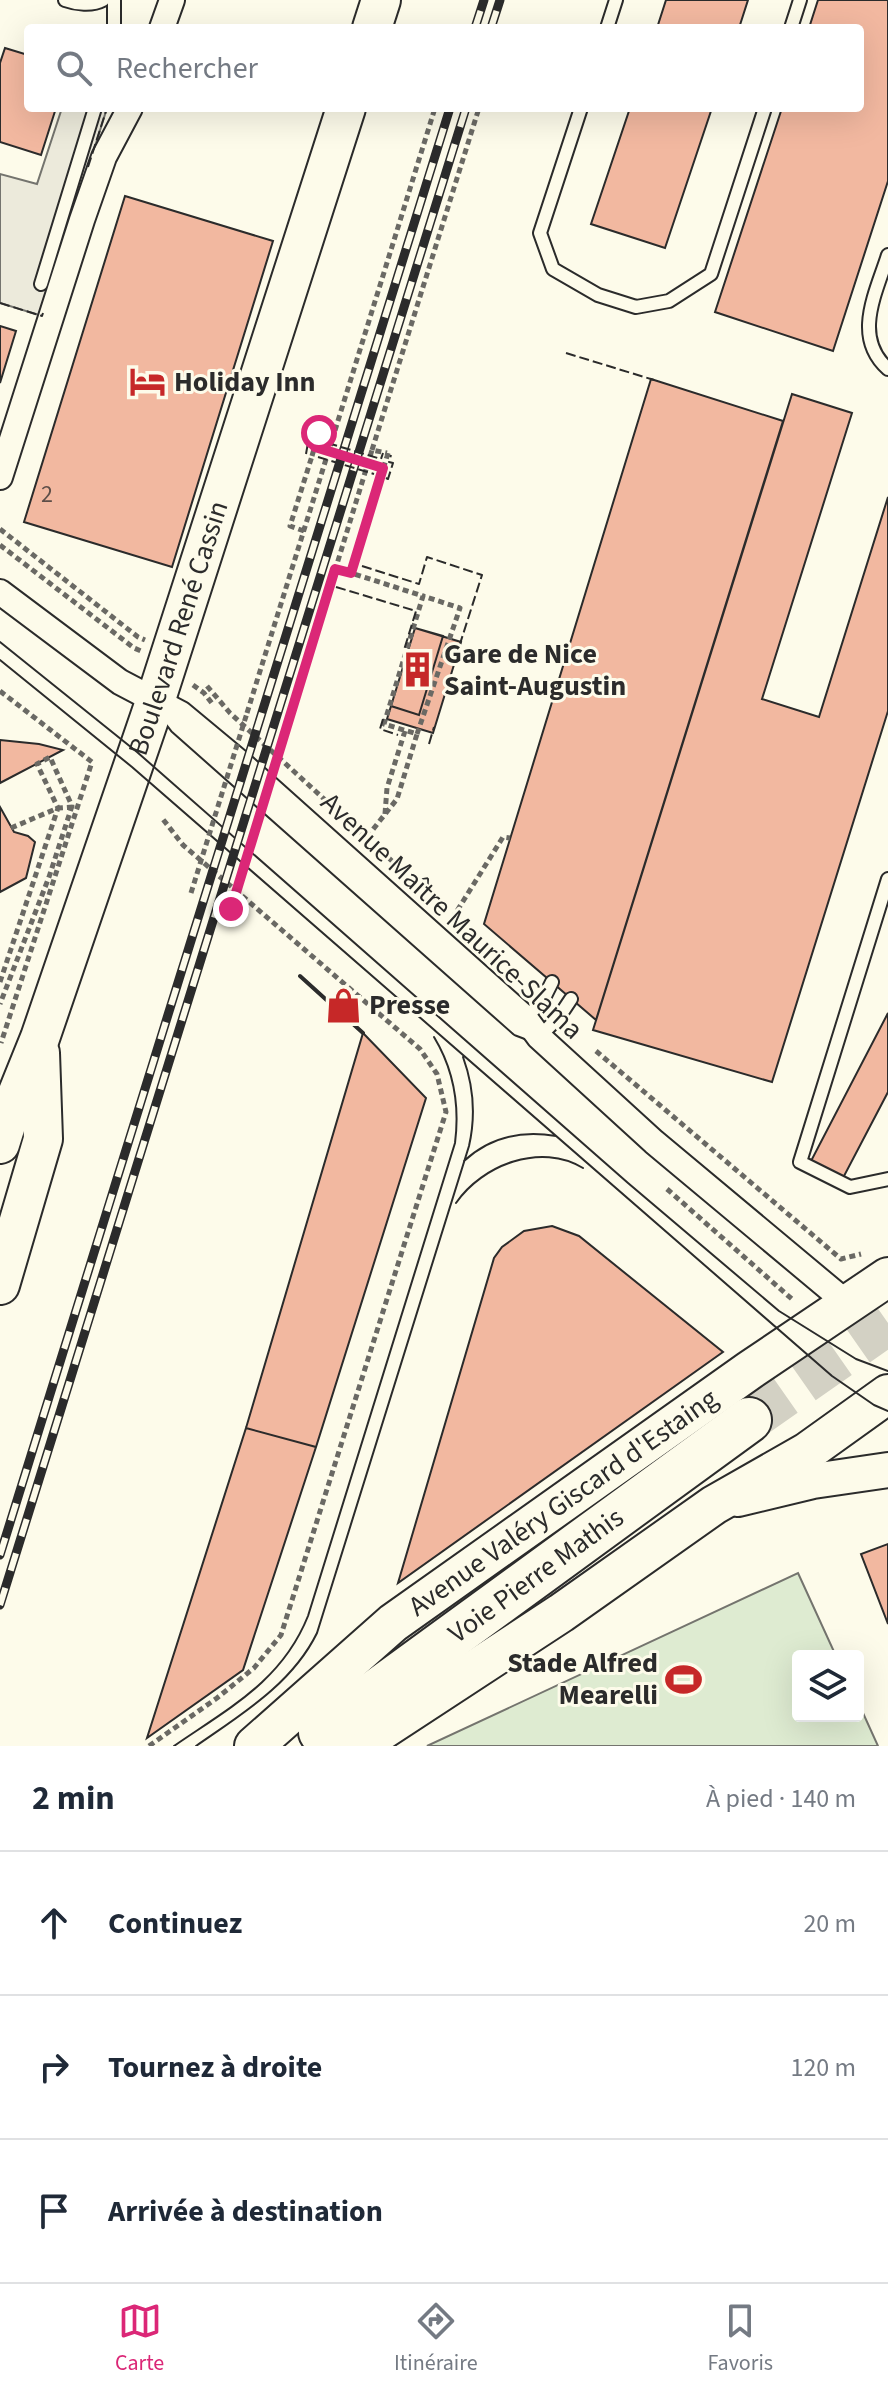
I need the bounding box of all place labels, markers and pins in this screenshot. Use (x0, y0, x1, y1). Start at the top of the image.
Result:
place label: Holiday Inn (174, 362, 316, 402)
hotel icon: Holiday Inn (129, 363, 167, 401)
place label: Gare de Nice Saint-Augustin (444, 634, 626, 706)
building icon: Gare de Nice Saint-Augustin (399, 651, 437, 689)
place label: Presse (369, 985, 450, 1025)
shop icon: Presse (324, 986, 362, 1024)
place label: Stade Alfred Mearelli (507, 1643, 658, 1715)
sports icon: Stade Alfred Mearelli (665, 1660, 703, 1698)

